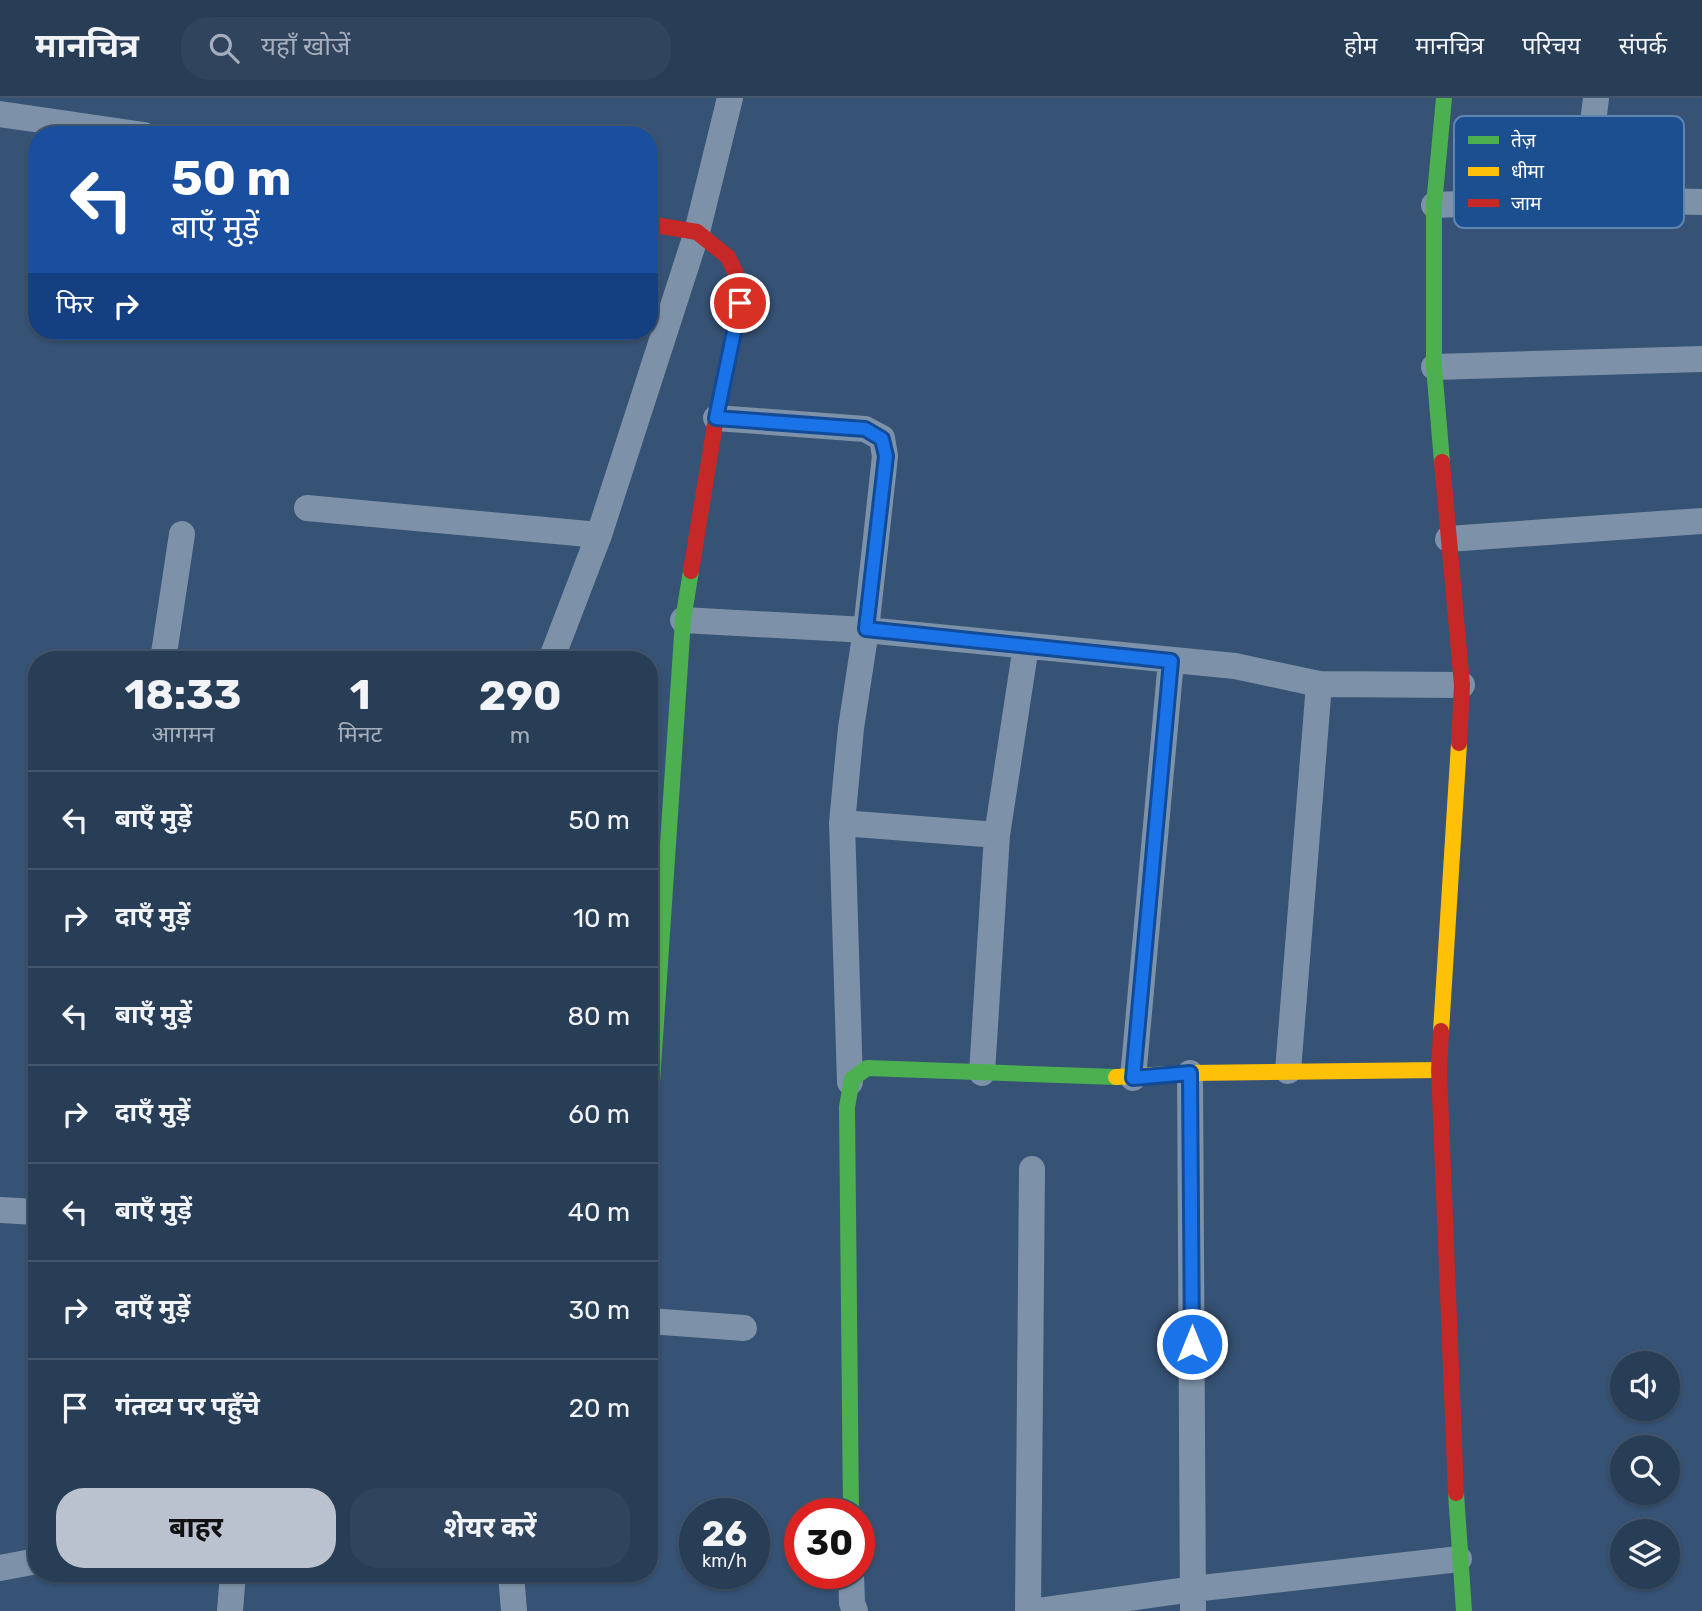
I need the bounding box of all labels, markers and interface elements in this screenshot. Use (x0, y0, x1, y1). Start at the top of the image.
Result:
search box (181, 17, 671, 80)
text: मानचित्र (35, 26, 139, 65)
icon: search (205, 29, 243, 67)
text: यहाँ खोजें (261, 31, 350, 62)
text: होम (1344, 32, 1377, 60)
text: मानचित्र (1415, 32, 1484, 60)
text: परिचय (1522, 32, 1581, 60)
text: संपर्क (1619, 32, 1667, 60)
legend (1454, 116, 1684, 228)
text: तेज़ (1511, 129, 1537, 152)
text: 50 m (171, 149, 291, 207)
icon: left (56, 154, 147, 245)
text: धीमा (1511, 160, 1545, 183)
text: जाम (1511, 192, 1542, 215)
text: बाएँ मुड़ें (171, 208, 259, 246)
pin (710, 273, 770, 333)
icon: arrive (721, 284, 759, 322)
icon: right (107, 287, 145, 325)
text: फिर (56, 289, 93, 320)
text: 18:33 (125, 670, 241, 720)
text: 1 (350, 670, 371, 720)
text: 290 (479, 671, 561, 721)
text: आगमन (152, 720, 215, 748)
text: मिनट (338, 720, 382, 748)
text: m (510, 721, 530, 749)
icon: left (56, 801, 94, 839)
text: बाएँ मुड़ें (115, 803, 192, 834)
text: 50 m (569, 805, 630, 836)
icon: right (56, 899, 94, 937)
text: दाएँ मुड़ें (115, 901, 190, 932)
text: 10 m (573, 903, 630, 934)
icon: left (56, 997, 94, 1035)
text: बाएँ मुड़ें (115, 999, 192, 1030)
text: 80 m (567, 1001, 630, 1032)
icon: right (56, 1095, 94, 1133)
text: दाएँ मुड़ें (115, 1097, 190, 1128)
text: 60 m (568, 1099, 630, 1130)
icon: left (56, 1193, 94, 1231)
text: बाएँ मुड़ें (115, 1195, 192, 1226)
text: 40 m (568, 1197, 630, 1228)
icon: right (56, 1291, 94, 1329)
text: दाएँ मुड़ें (115, 1293, 190, 1324)
text: 30 m (568, 1295, 630, 1326)
position arrow (1155, 1307, 1229, 1381)
map controls (1610, 1351, 1680, 1589)
button: sound (1610, 1351, 1680, 1421)
icon: arrive (56, 1389, 94, 1427)
text: गंतव्य पर पहुँचे (115, 1391, 260, 1422)
text: 20 m (569, 1393, 630, 1424)
button: search (1610, 1435, 1680, 1505)
button: बाहर (56, 1488, 336, 1568)
button: शेयर करें (350, 1488, 630, 1568)
speed limit sign: 30 (784, 1498, 875, 1589)
text: 26 (702, 1513, 747, 1555)
button: layers (1610, 1519, 1680, 1589)
text: km/h (702, 1550, 747, 1572)

